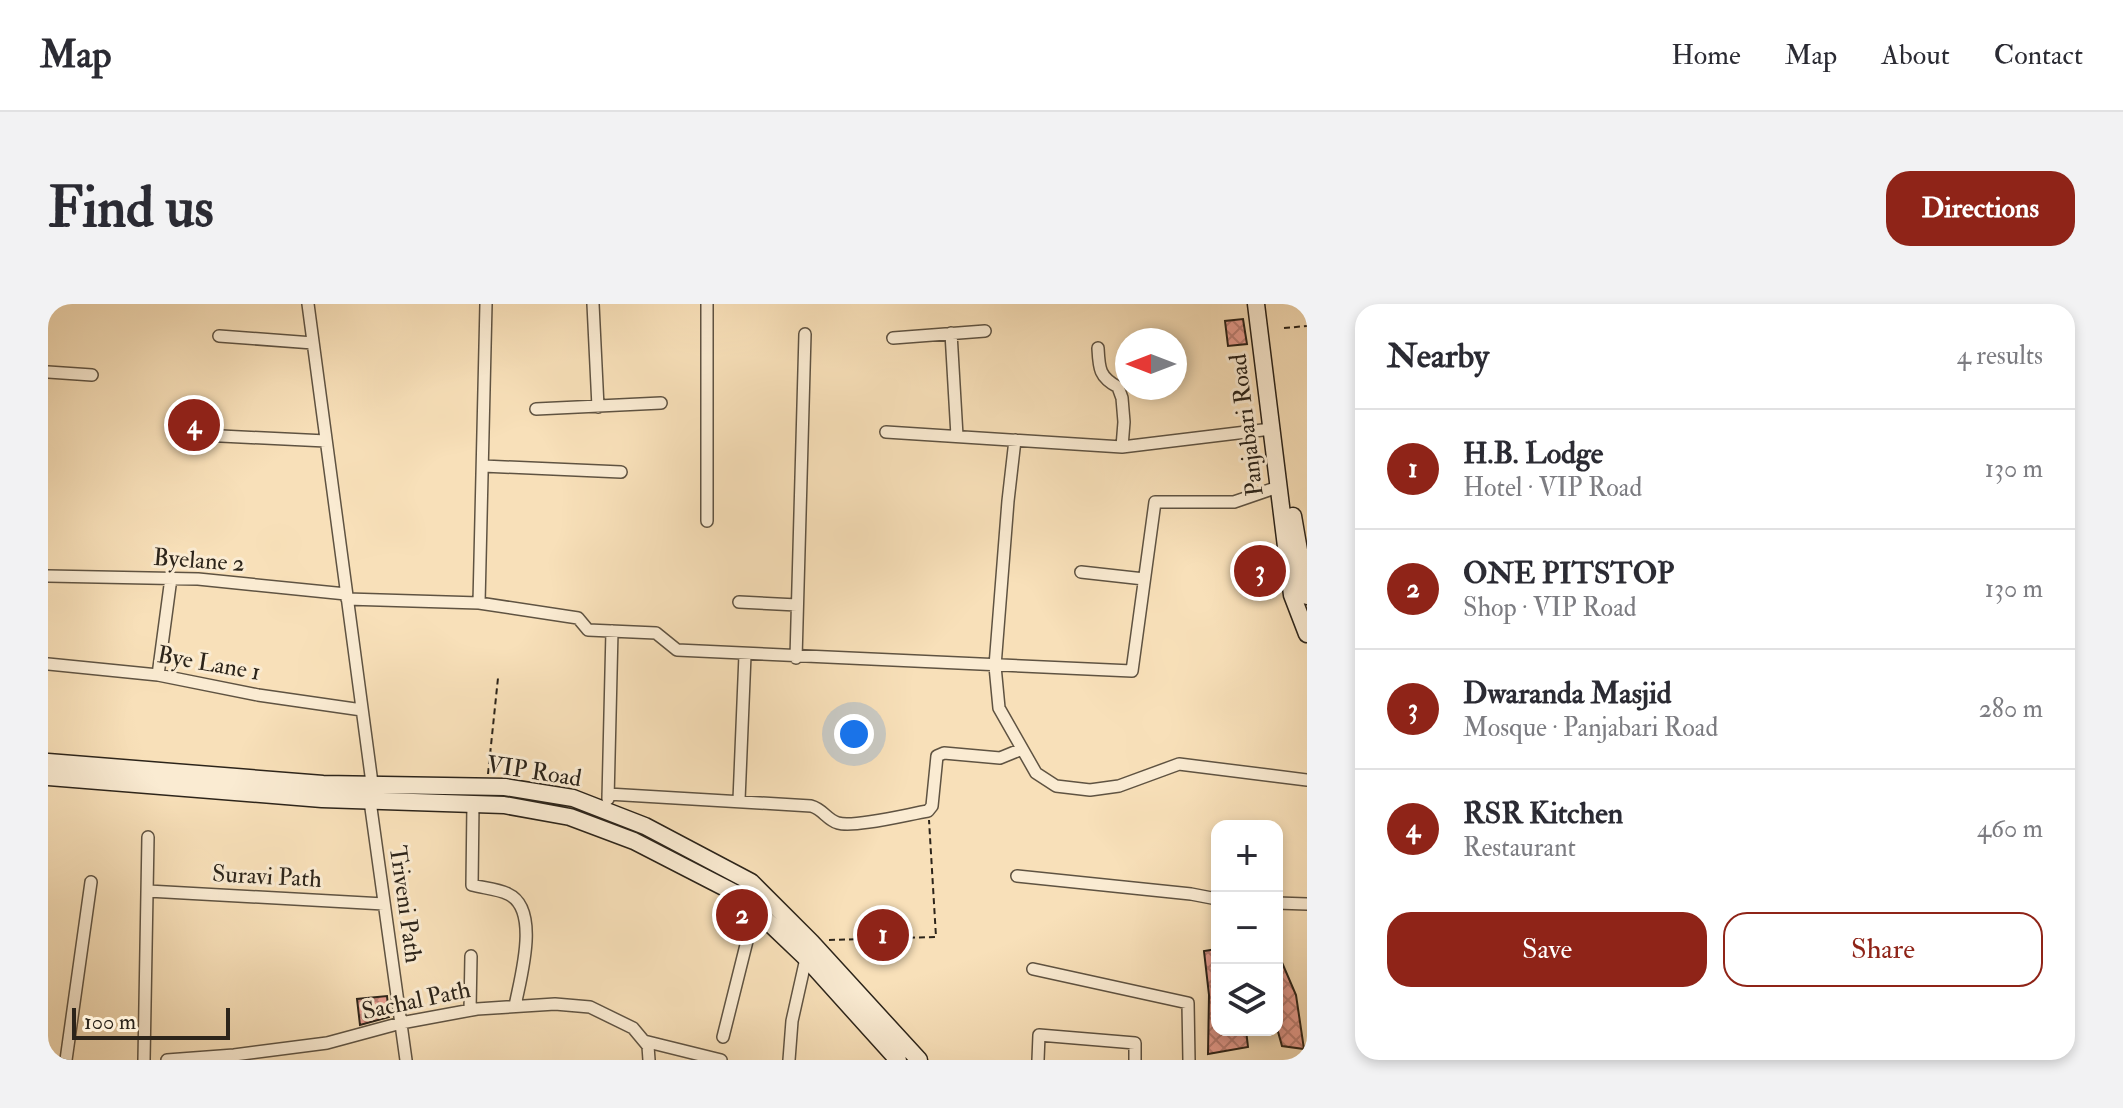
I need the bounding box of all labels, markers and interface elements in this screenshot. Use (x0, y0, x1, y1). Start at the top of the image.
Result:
text: Map (40, 31, 111, 79)
text: Home (1671, 38, 1741, 73)
text: Map (1785, 38, 1837, 73)
text: About (1881, 38, 1950, 73)
text: Contact (1994, 38, 2083, 73)
button: Directions (1886, 171, 2075, 246)
text: Find us (48, 173, 214, 244)
north arrow (1115, 328, 1187, 400)
text: Nearby (1387, 335, 1489, 378)
text: 4 results (1957, 340, 2043, 372)
street label: Panjabari Road (1222, 352, 1271, 498)
pin: 4 (168, 395, 220, 455)
text: H.B. Lodge (1463, 435, 1603, 472)
text: 1 (1408, 453, 1418, 485)
text: 130 m (1985, 453, 2043, 485)
text: Hotel · VIP Road (1463, 472, 1642, 504)
pin: 3 (1234, 541, 1286, 601)
street label: Byelane 2 (152, 542, 246, 579)
text: ONE PITSTOP (1463, 555, 1674, 592)
text: 2 (1406, 573, 1420, 605)
text: 130 m (1985, 573, 2043, 605)
text: Shop · VIP Road (1463, 592, 1637, 624)
street label: Bye Lane 1 (155, 639, 263, 688)
text: Dwaranda Masjid (1463, 675, 1672, 712)
text: 3 (1408, 693, 1418, 725)
text: 280 m (1979, 693, 2043, 725)
text: Mosque · Panjabari Road (1463, 712, 1718, 744)
your location (834, 714, 874, 754)
street label: VIP Road (484, 749, 584, 794)
text: RSR Kitchen (1463, 795, 1623, 832)
text: 4 (1406, 813, 1420, 845)
text: 460 m (1977, 813, 2043, 845)
map controls (1211, 820, 1283, 1036)
button: + (1211, 820, 1283, 892)
text: Restaurant (1463, 832, 1576, 864)
street label: Triveni Path (382, 843, 429, 965)
street label: Suravi Path (211, 858, 323, 895)
pin: 2 (716, 885, 768, 945)
button: − (1211, 892, 1283, 964)
pin: 1 (857, 905, 909, 965)
button: Save (1387, 912, 1707, 987)
button: Share (1723, 912, 2043, 987)
button: layers (1211, 964, 1283, 1036)
street label: Sachal Path (359, 974, 474, 1027)
scale bar (72, 1004, 230, 1040)
text: 100 m (84, 1008, 136, 1036)

